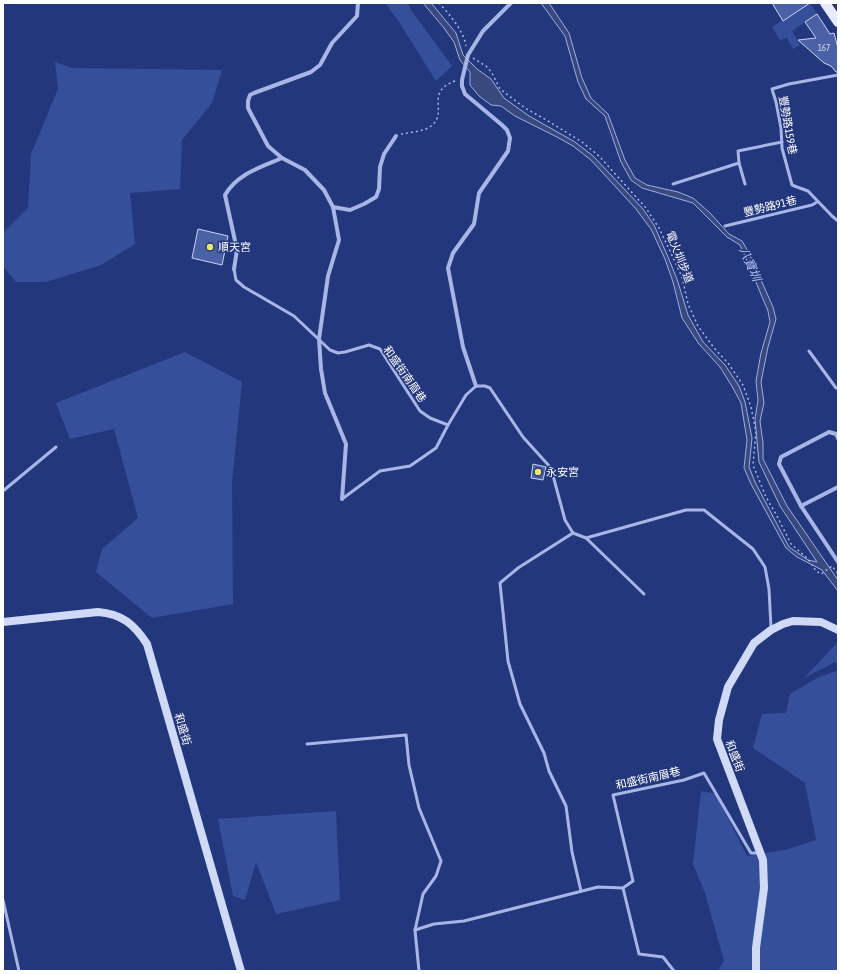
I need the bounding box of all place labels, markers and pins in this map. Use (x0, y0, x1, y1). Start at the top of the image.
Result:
place label: 順天宮 (218, 241, 251, 253)
marker: 順天宮 (205, 242, 215, 252)
place label: 永安宮 (546, 466, 579, 478)
marker: 永安宮 (533, 467, 543, 477)

